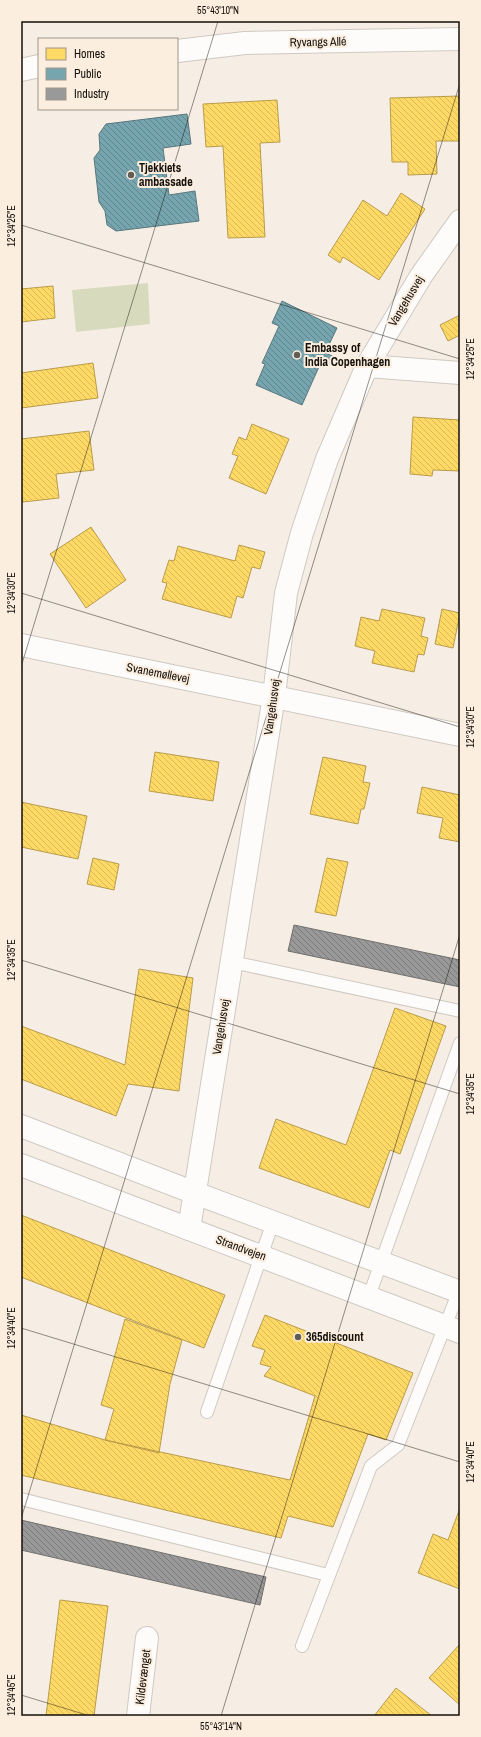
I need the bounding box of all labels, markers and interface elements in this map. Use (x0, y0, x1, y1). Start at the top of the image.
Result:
text: 55°43'10"N (197, 4, 239, 17)
street label: Ryvangs Allé (289, 34, 347, 50)
legend (38, 38, 178, 110)
text: Homes (74, 46, 105, 62)
text: Public (74, 66, 101, 82)
text: Industry (74, 86, 109, 102)
place label: Tjekkiets ambassade (139, 160, 193, 190)
marker: Tjekkiets ambassade (126, 170, 136, 180)
text: 12°34'25"E (5, 205, 18, 247)
street label: Vangehusvej (385, 273, 427, 329)
text: 12°34'25"E (464, 338, 477, 380)
place label: Embassy of India Copenhagen (305, 340, 390, 370)
marker: Embassy of India Copenhagen (292, 350, 302, 360)
text: 12°34'30"E (5, 572, 18, 614)
street label: Svanemøllevej (125, 659, 191, 687)
street label: Vangehusvej (260, 678, 284, 736)
text: 12°34'30"E (464, 706, 477, 748)
text: 12°34'35"E (5, 939, 18, 981)
street label: Vangehusvej (209, 998, 233, 1056)
text: 12°34'35"E (464, 1073, 477, 1115)
street label: Strandvejen (214, 1232, 268, 1264)
text: 12°34'40"E (5, 1307, 18, 1349)
place label: 365discount (306, 1329, 364, 1345)
marker: 365discount (293, 1332, 303, 1342)
text: 12°34'40"E (464, 1441, 477, 1483)
street label: Kildevænget (132, 1648, 154, 1705)
text: 12°34'45"E (5, 1674, 18, 1716)
text: 55°43'14"N (200, 1720, 242, 1733)

